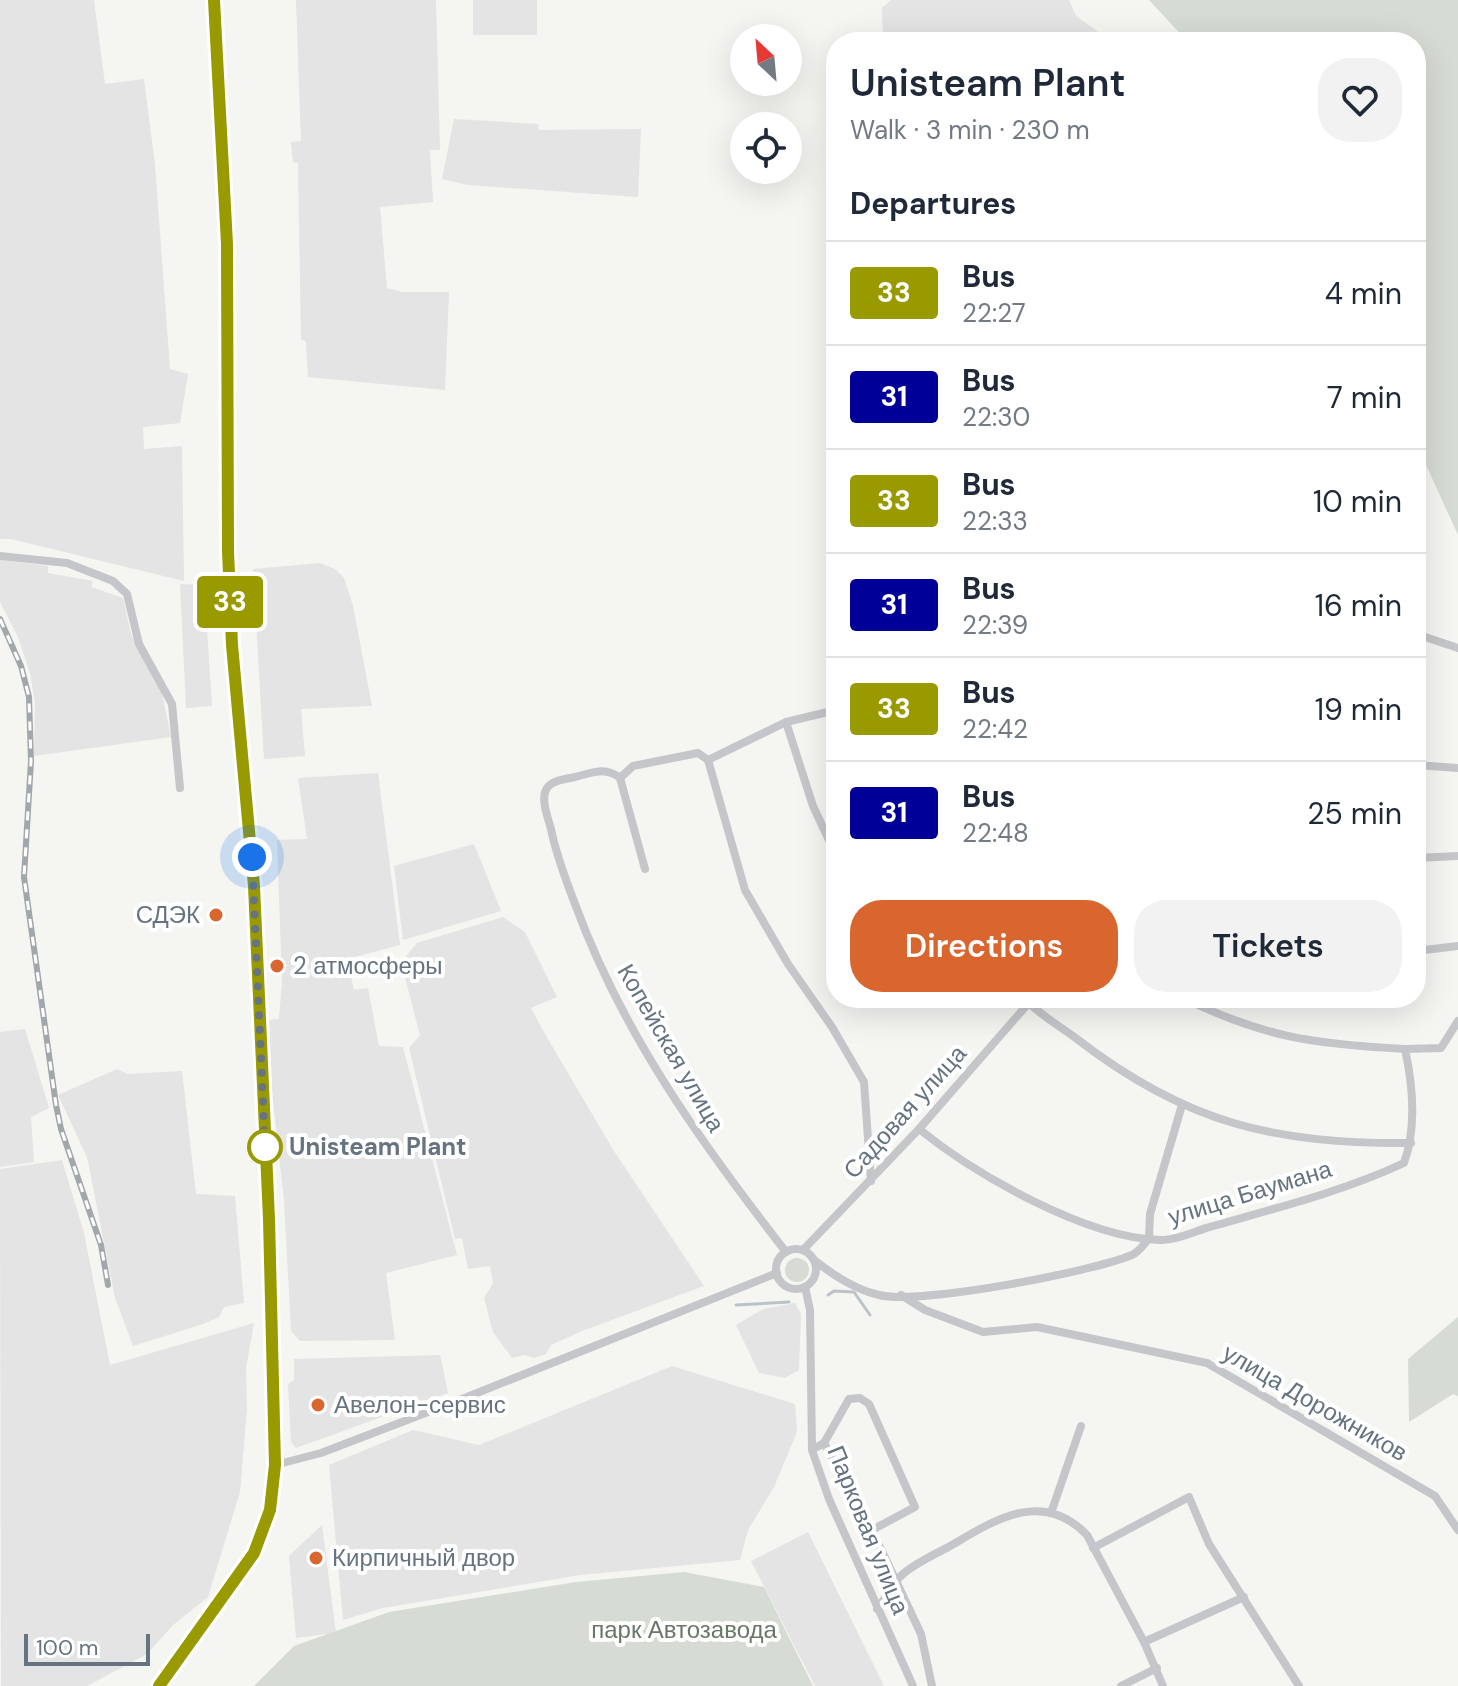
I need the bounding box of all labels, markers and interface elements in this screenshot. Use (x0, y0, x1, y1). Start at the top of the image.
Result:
north arrow (730, 24, 802, 96)
map controls (730, 24, 802, 184)
text: Unisteam Plant (850, 58, 1126, 108)
button: heart (1318, 58, 1402, 142)
button: locate (730, 112, 802, 184)
text: Walk · 3 min · 230 m (850, 113, 1090, 147)
text: Departures (850, 184, 1016, 223)
text: Bus (962, 257, 1016, 296)
text: 33 (877, 274, 911, 311)
text: 4 min (1325, 274, 1402, 313)
text: 22:27 (962, 296, 1026, 330)
text: Bus (962, 361, 1016, 400)
text: 31 (881, 378, 907, 415)
text: 7 min (1327, 378, 1402, 417)
text: 22:30 (962, 400, 1030, 434)
text: Bus (962, 465, 1016, 504)
text: 33 (877, 482, 911, 519)
text: 10 min (1313, 482, 1402, 521)
text: 22:33 (962, 504, 1028, 538)
text: Bus (962, 569, 1016, 608)
line badge: 33 (194, 576, 266, 628)
text: 33 (213, 583, 247, 620)
text: 31 (881, 586, 907, 623)
text: 16 min (1315, 586, 1402, 625)
text: 22:39 (962, 608, 1028, 642)
text: Bus (962, 673, 1016, 712)
text: 33 (877, 690, 911, 727)
text: 19 min (1315, 690, 1402, 729)
text: 22:42 (962, 712, 1028, 746)
text: Bus (962, 777, 1016, 816)
text: 31 (881, 794, 907, 831)
text: 25 min (1307, 794, 1402, 833)
text: 22:48 (962, 816, 1029, 850)
your location (232, 837, 272, 877)
place label: СДЭК (136, 899, 200, 930)
button: Directions (850, 900, 1118, 992)
button: Tickets (1134, 900, 1402, 992)
marker: СДЭК (207, 906, 225, 924)
place label: 2 атмосферы (293, 950, 443, 981)
marker: 2 атмосферы (268, 957, 286, 975)
street label: Копейская улица (611, 958, 732, 1138)
street label: Садовая улица (836, 1038, 973, 1185)
marker: Unisteam Plant (248, 1130, 282, 1164)
place label: Unisteam Plant (289, 1131, 466, 1162)
street label: улица Баумана (1164, 1153, 1336, 1232)
street label: улица Дорожников (1217, 1337, 1413, 1468)
place label: Авелон-сервис (334, 1389, 506, 1420)
marker: Авелон-сервис (309, 1396, 327, 1414)
street label: Парковая улица (821, 1441, 917, 1619)
place label: Кирпичный двор (332, 1542, 515, 1573)
marker: Кирпичный двор (307, 1549, 325, 1567)
park label: парк Автозавода (591, 1614, 777, 1645)
scale bar (24, 1630, 150, 1666)
text: 100 m (36, 1633, 98, 1662)

